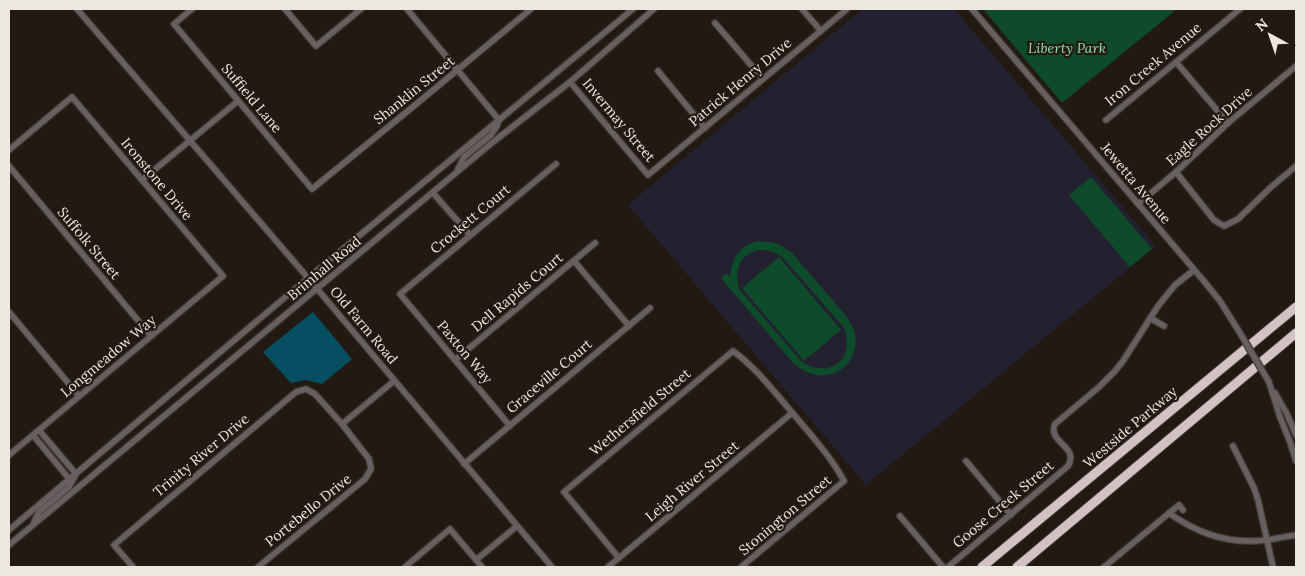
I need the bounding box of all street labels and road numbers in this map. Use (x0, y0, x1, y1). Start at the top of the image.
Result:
street label: Iron Creek Avenue (1101, 18, 1205, 110)
street label: Patrick Henry Drive (685, 33, 795, 130)
street label: Shanklin Street (370, 51, 459, 128)
street label: Suffield Lane (218, 60, 286, 137)
street label: Invermay Street (579, 74, 660, 166)
street label: Eagle Rock Drive (1162, 82, 1256, 169)
street label: Ironstone Drive (117, 134, 197, 224)
street label: Jewetta Avenue (1096, 138, 1175, 228)
street label: Crockett Court (426, 180, 514, 258)
street label: Suffolk Street (54, 203, 125, 283)
street label: Brimhall Road (284, 232, 364, 304)
street label: Dell Rapids Court (468, 248, 567, 336)
street label: Old Farm Road (326, 282, 402, 368)
street label: Longmeadow Way (57, 310, 160, 401)
street label: Paxton Way (433, 317, 497, 388)
street label: Graceville Court (502, 334, 596, 417)
street label: Wethersfield Street (586, 364, 695, 460)
street label: Westside Parkway (1079, 382, 1181, 472)
street label: Trinity River Drive (149, 409, 253, 500)
street label: Leigh River Street (642, 436, 743, 525)
street label: Goose Creek Street (949, 456, 1058, 552)
street label: Portebello Drive (261, 469, 355, 550)
street label: Stonington Street (735, 471, 836, 559)

